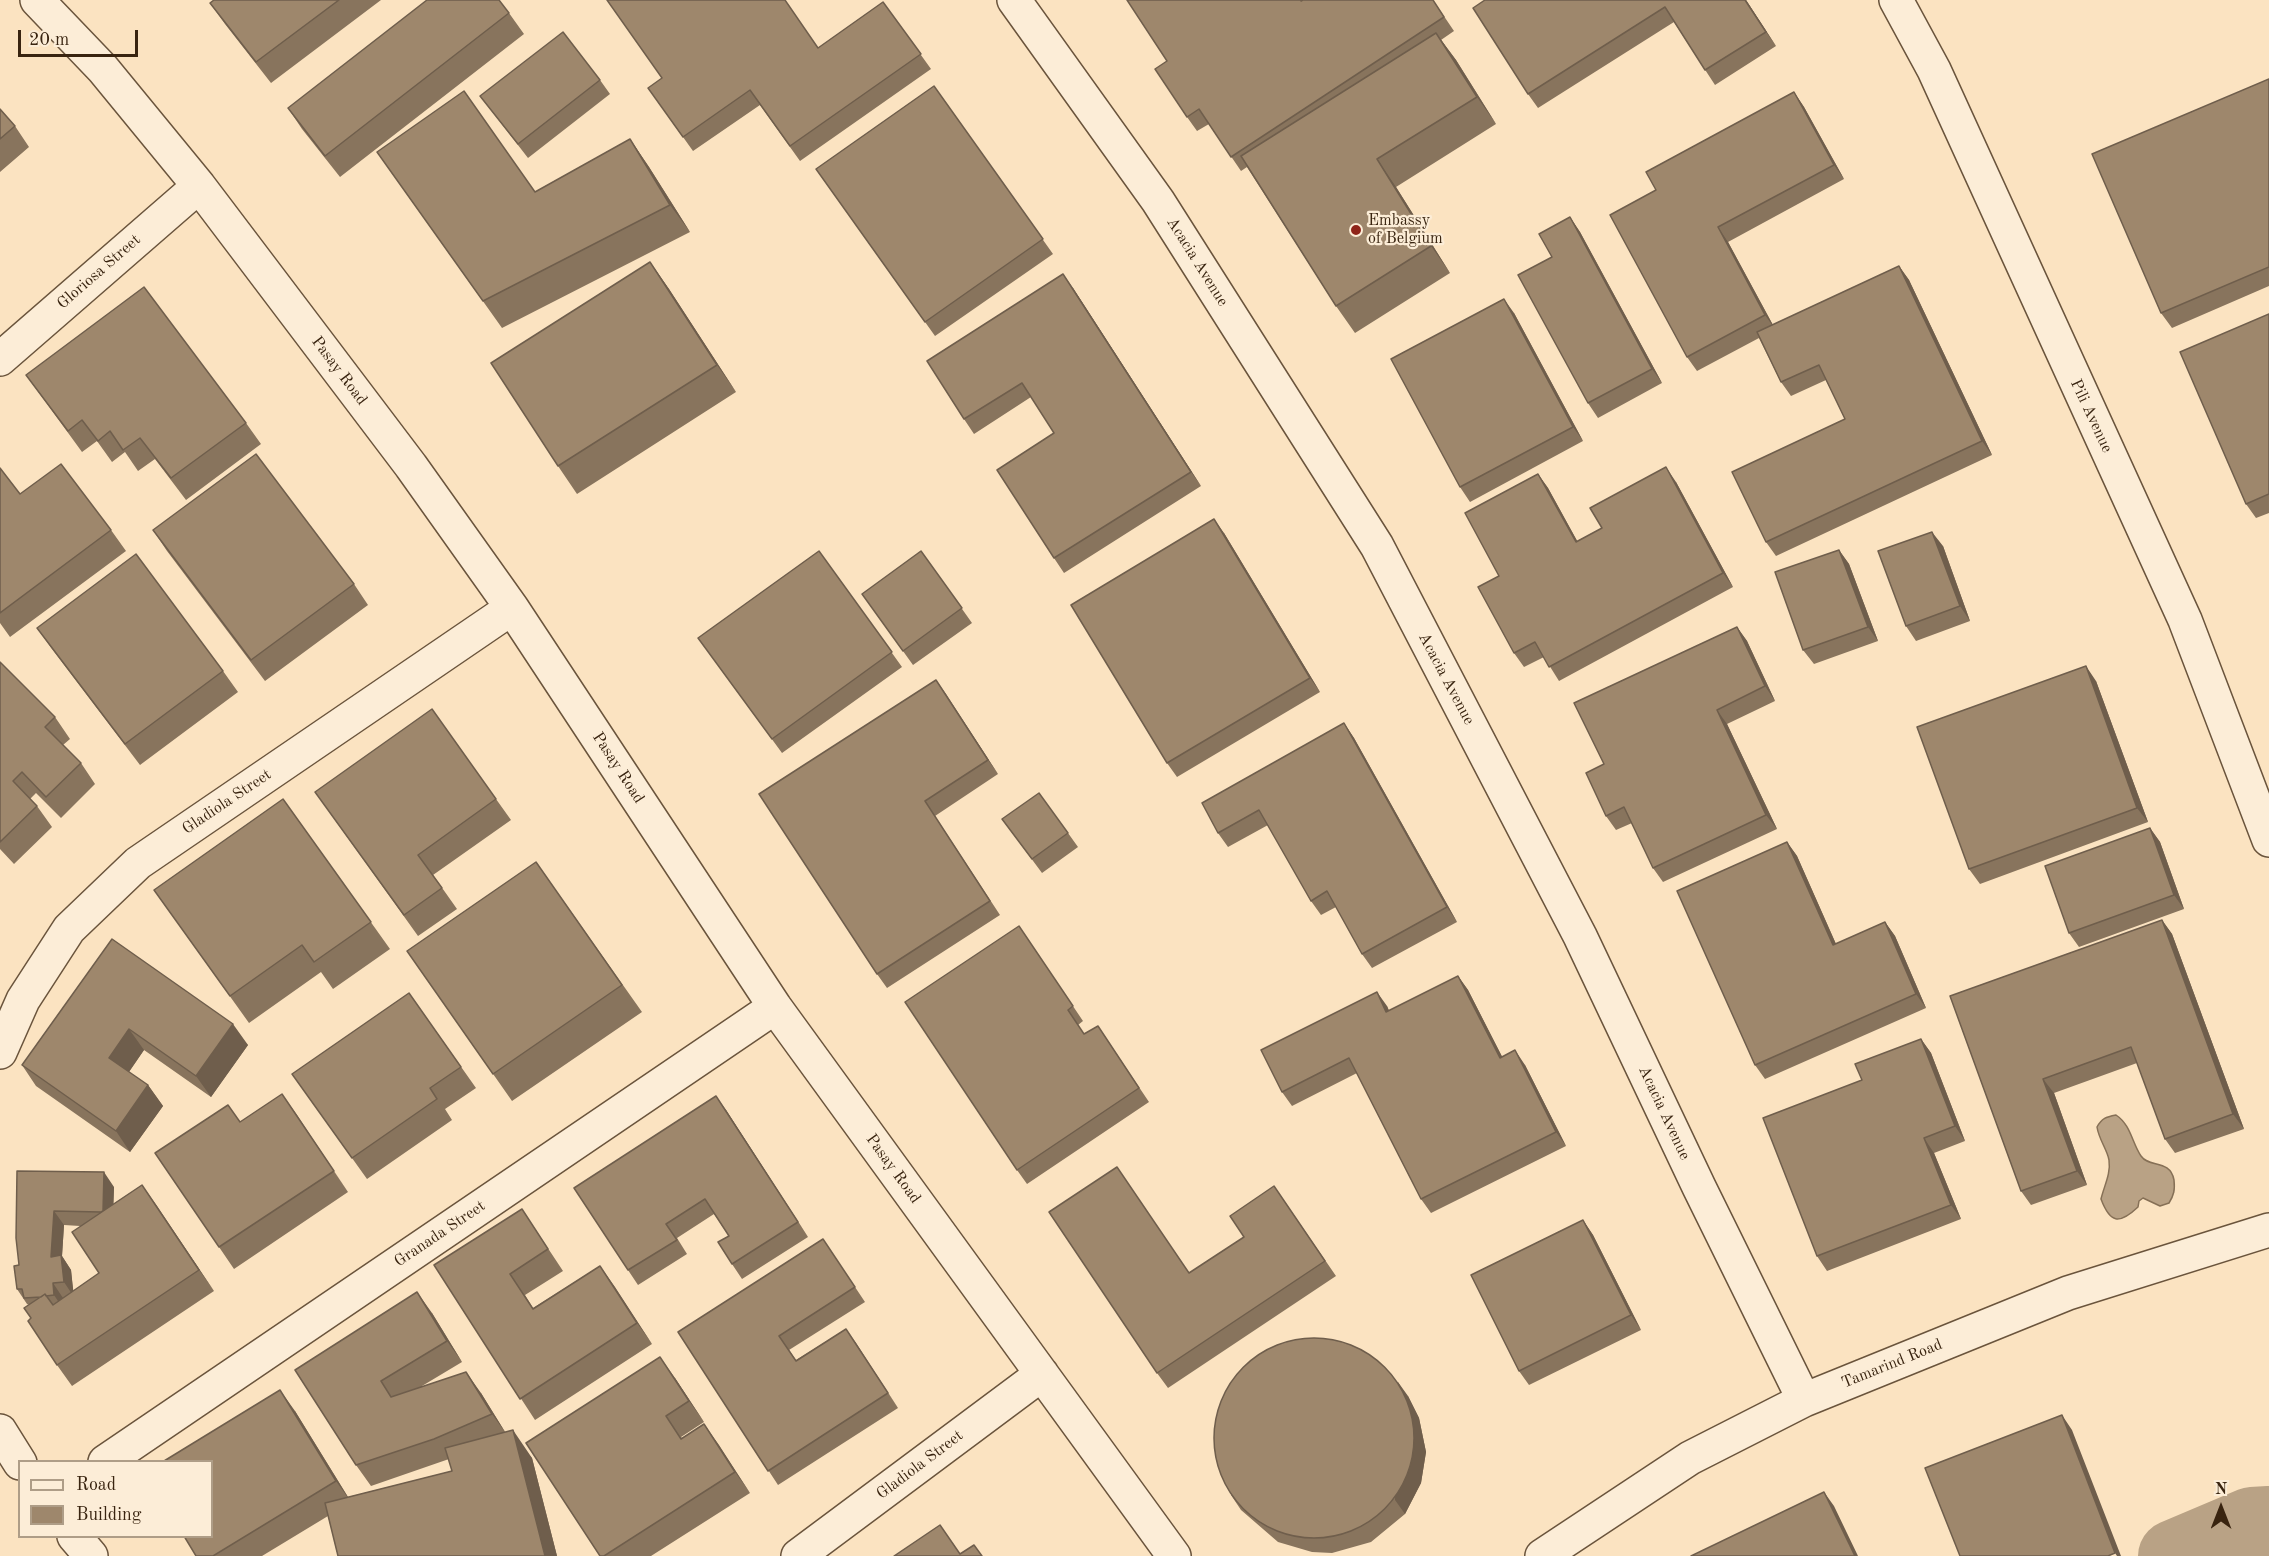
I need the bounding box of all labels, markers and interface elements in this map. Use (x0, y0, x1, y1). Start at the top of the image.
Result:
scale bar (21, 18, 141, 56)
text: 20 m (29, 31, 69, 49)
place label: Embassy of Belgium (1368, 211, 1443, 249)
street label: Acacia Avenue (1162, 214, 1232, 310)
marker: Embassy of Belgium (1349, 223, 1363, 237)
street label: Gloriosa Street (53, 231, 145, 313)
street label: Pasay Road (307, 333, 371, 409)
street label: Pili Avenue (2066, 376, 2116, 456)
street label: Acacia Avenue (1414, 630, 1478, 728)
street label: Pasay Road (588, 729, 648, 807)
street label: Gladiola Street (179, 765, 275, 839)
street label: Acacia Avenue (1634, 1063, 1694, 1163)
street label: Pasay Road (861, 1130, 925, 1208)
street label: Granada Street (391, 1196, 489, 1272)
street label: Tamarind Road (1839, 1335, 1945, 1393)
street label: Gladiola Street (873, 1426, 967, 1504)
legend (18, 1460, 213, 1538)
text: Road (76, 1476, 116, 1494)
north arrow (2191, 1478, 2251, 1538)
text: N (2215, 1482, 2227, 1498)
text: Building (76, 1506, 141, 1524)

